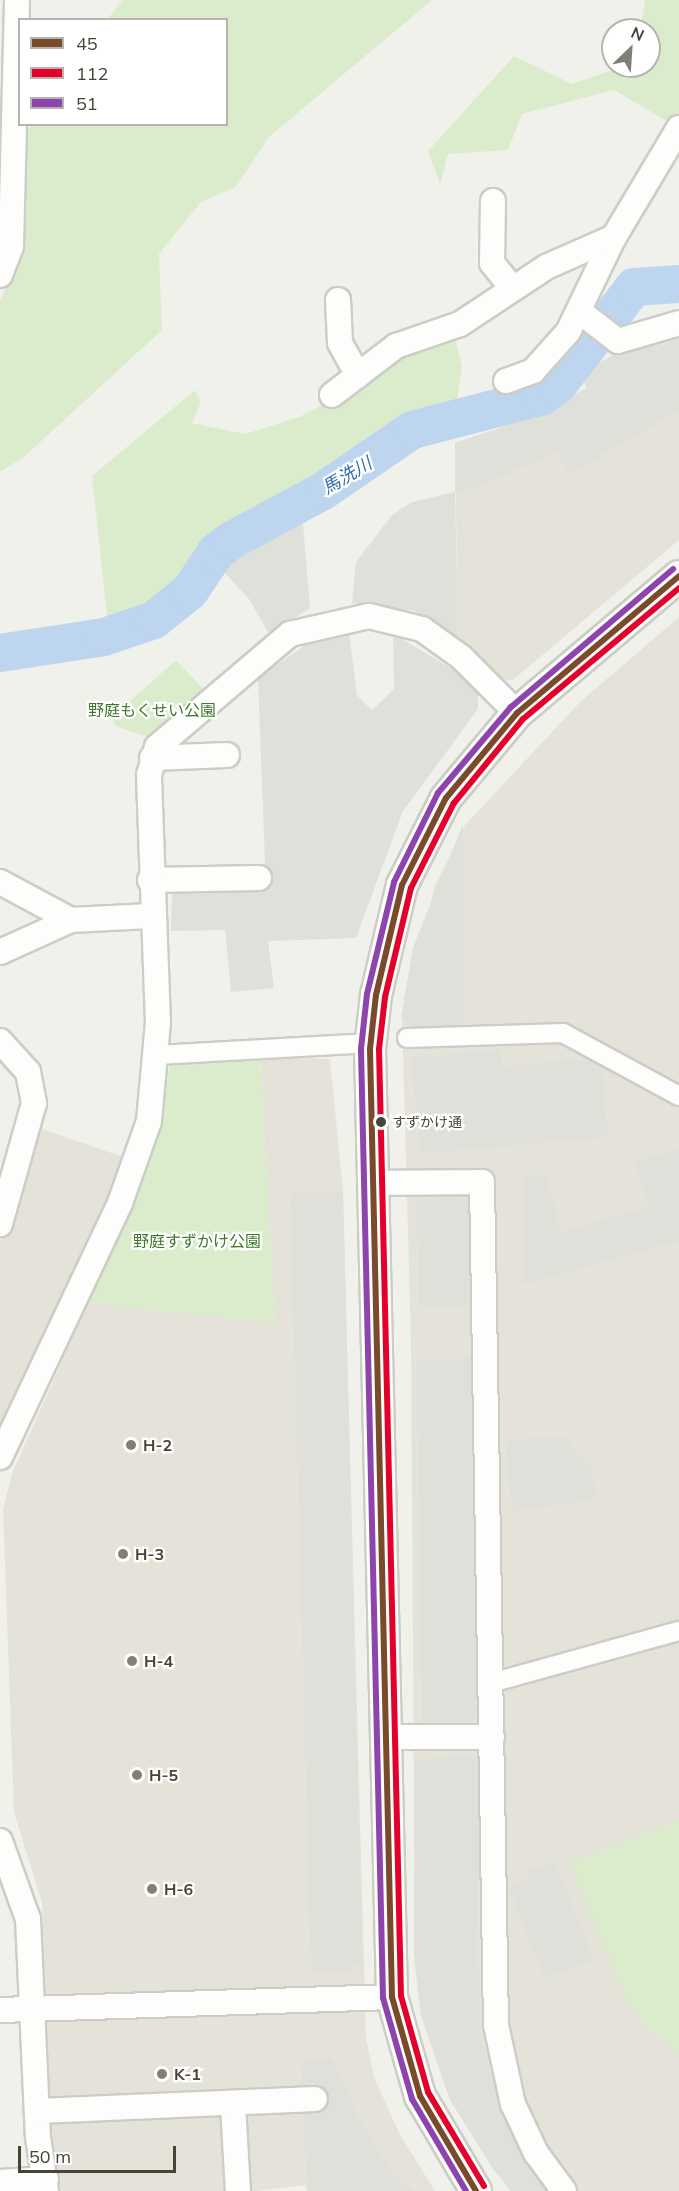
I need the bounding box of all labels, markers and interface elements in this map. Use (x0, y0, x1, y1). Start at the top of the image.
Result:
legend (18, 18, 228, 126)
north arrow (601, 18, 661, 78)
text: N (628, 22, 647, 45)
text: 45 (76, 32, 98, 55)
text: 112 (76, 62, 108, 85)
text: 51 (76, 92, 98, 115)
water label: 馬洗川 (318, 453, 376, 499)
park label: 野庭もくせい公園 (88, 700, 216, 720)
place label: すずかけ通 (392, 1114, 462, 1130)
marker: すずかけ通 (375, 1116, 387, 1128)
park label: 野庭すずかけ公園 (133, 1231, 261, 1251)
place label: H-2 (143, 1435, 172, 1455)
marker: H-2 (124, 1438, 138, 1452)
place label: H-3 (135, 1544, 164, 1564)
marker: H-3 (116, 1547, 130, 1561)
place label: H-4 (144, 1651, 173, 1671)
marker: H-4 (125, 1654, 139, 1668)
place label: H-5 (149, 1765, 178, 1785)
marker: H-5 (130, 1768, 144, 1782)
place label: H-6 (164, 1879, 193, 1899)
marker: H-6 (145, 1882, 159, 1896)
place label: K-1 (174, 2064, 201, 2084)
marker: K-1 (155, 2067, 169, 2081)
scale bar (21, 2134, 178, 2172)
text: 50 m (29, 2145, 71, 2168)

